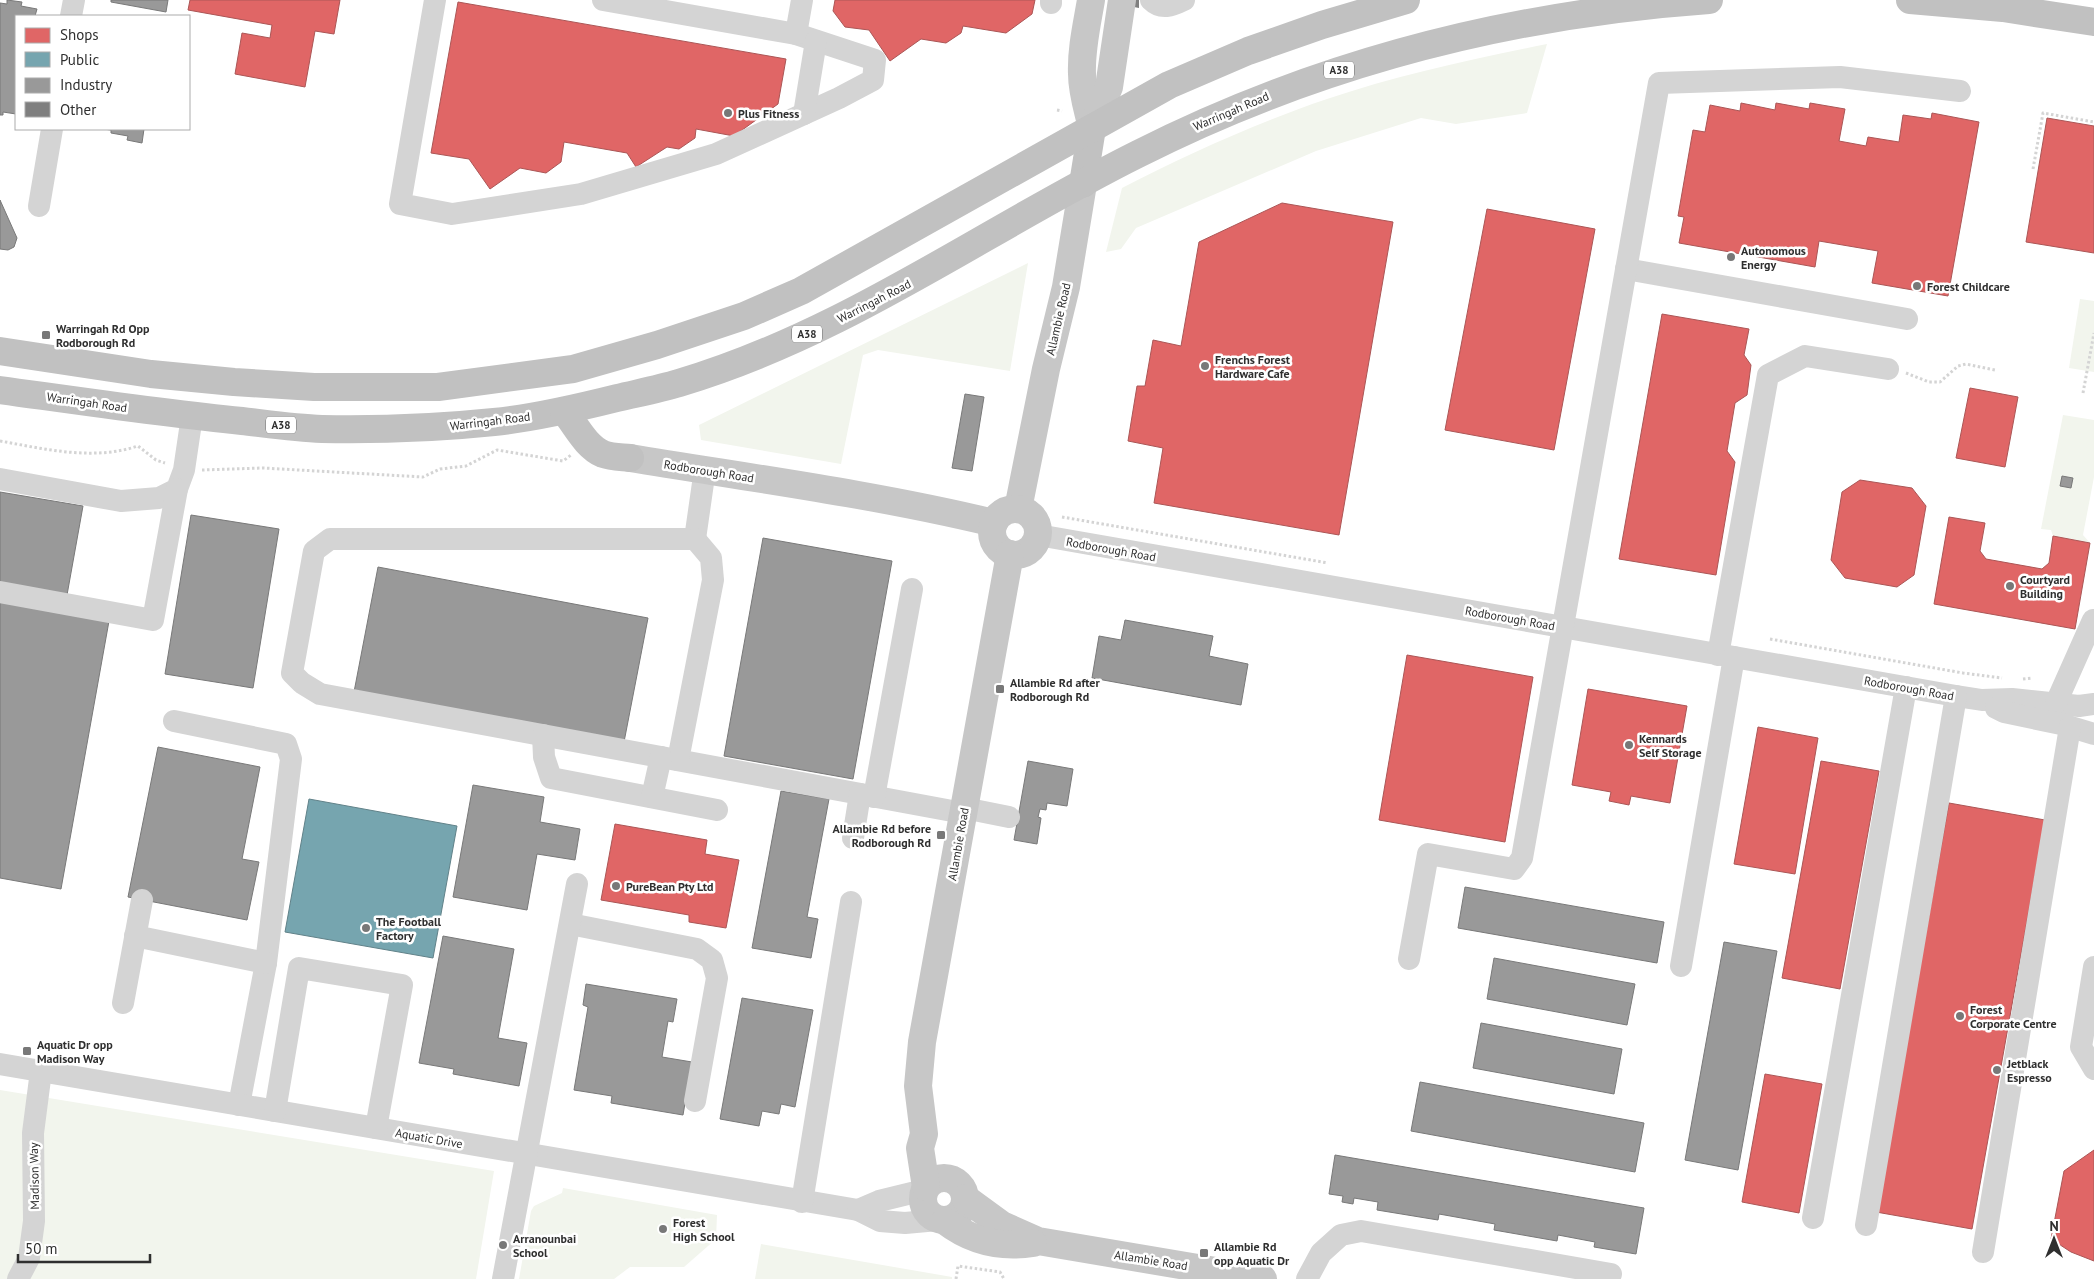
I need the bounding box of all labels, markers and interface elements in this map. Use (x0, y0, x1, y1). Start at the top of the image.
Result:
legend (15, 15, 190, 130)
text: Shops (60, 25, 99, 44)
text: Public (60, 50, 99, 69)
road number: A38 (1324, 62, 1354, 78)
text: Industry (60, 75, 112, 94)
street label: Warringah Road (1191, 88, 1271, 134)
text: Other (60, 100, 96, 119)
place label: Plus Fitness (738, 106, 799, 121)
marker: Plus Fitness (722, 107, 734, 119)
place label: Autonomous Energy (1741, 243, 1806, 272)
marker: Autonomous Energy (1725, 251, 1737, 263)
street label: Warringah Road (835, 276, 913, 326)
place label: Forest Childcare (1927, 279, 2010, 294)
marker: Forest Childcare (1911, 280, 1923, 292)
street label: Allambie Road (1042, 281, 1074, 357)
place label: Warringah Rd Opp Rodborough Rd (56, 321, 150, 350)
road number: A38 (792, 326, 822, 342)
marker: Warringah Rd Opp Rodborough Rd (40, 329, 52, 341)
place label: Frenchs Forest Hardware Cafe (1215, 352, 1291, 381)
marker: Frenchs Forest Hardware Cafe (1199, 360, 1211, 372)
street label: Warringah Road (46, 389, 128, 415)
street label: Warringah Road (449, 409, 531, 433)
road number: A38 (266, 416, 296, 434)
street label: Rodborough Road (663, 456, 755, 486)
street label: Rodborough Road (1065, 534, 1157, 564)
place label: Courtyard Building (2020, 572, 2070, 601)
marker: Courtyard Building (2004, 580, 2016, 592)
street label: Rodborough Road (1464, 603, 1556, 633)
street label: Rodborough Road (1863, 673, 1955, 703)
place label: Allambie Rd after Rodborough Rd (1010, 675, 1100, 704)
marker: Allambie Rd after Rodborough Rd (994, 683, 1006, 695)
place label: Kennards Self Storage (1639, 731, 1702, 760)
marker: Kennards Self Storage (1623, 739, 1635, 751)
street label: Allambie Road (944, 806, 972, 882)
place label: Allambie Rd before Rodborough Rd (832, 821, 931, 850)
marker: Allambie Rd before Rodborough Rd (935, 829, 947, 841)
place label: PureBean Pty Ltd (626, 879, 714, 894)
marker: PureBean Pty Ltd (610, 880, 622, 892)
place label: The Football Factory (376, 914, 442, 943)
marker: The Football Factory (360, 922, 372, 934)
place label: Forest Corporate Centre (1970, 1002, 2057, 1031)
marker: Forest Corporate Centre (1954, 1010, 1966, 1022)
place label: Aquatic Dr opp Madison Way (37, 1037, 113, 1066)
marker: Aquatic Dr opp Madison Way (21, 1045, 33, 1057)
place label: Jetblack Espresso (2006, 1056, 2052, 1085)
marker: Jetblack Espresso (1991, 1064, 2003, 1076)
street label: Aquatic Drive (394, 1125, 464, 1151)
street label: Madison Way (26, 1142, 42, 1210)
north arrow (2029, 1214, 2079, 1264)
place label: Forest High School (673, 1215, 735, 1244)
text: N (2049, 1217, 2059, 1235)
marker: Forest High School (657, 1223, 669, 1235)
place label: Arranounbai School (513, 1231, 576, 1260)
scale bar (18, 1232, 150, 1264)
text: 50 m (25, 1239, 58, 1258)
marker: Arranounbai School (497, 1239, 509, 1251)
place label: Allambie Rd opp Aquatic Dr (1214, 1239, 1290, 1268)
street label: Allambie Road (1113, 1247, 1189, 1273)
marker: Allambie Rd opp Aquatic Dr (1198, 1247, 1210, 1259)

